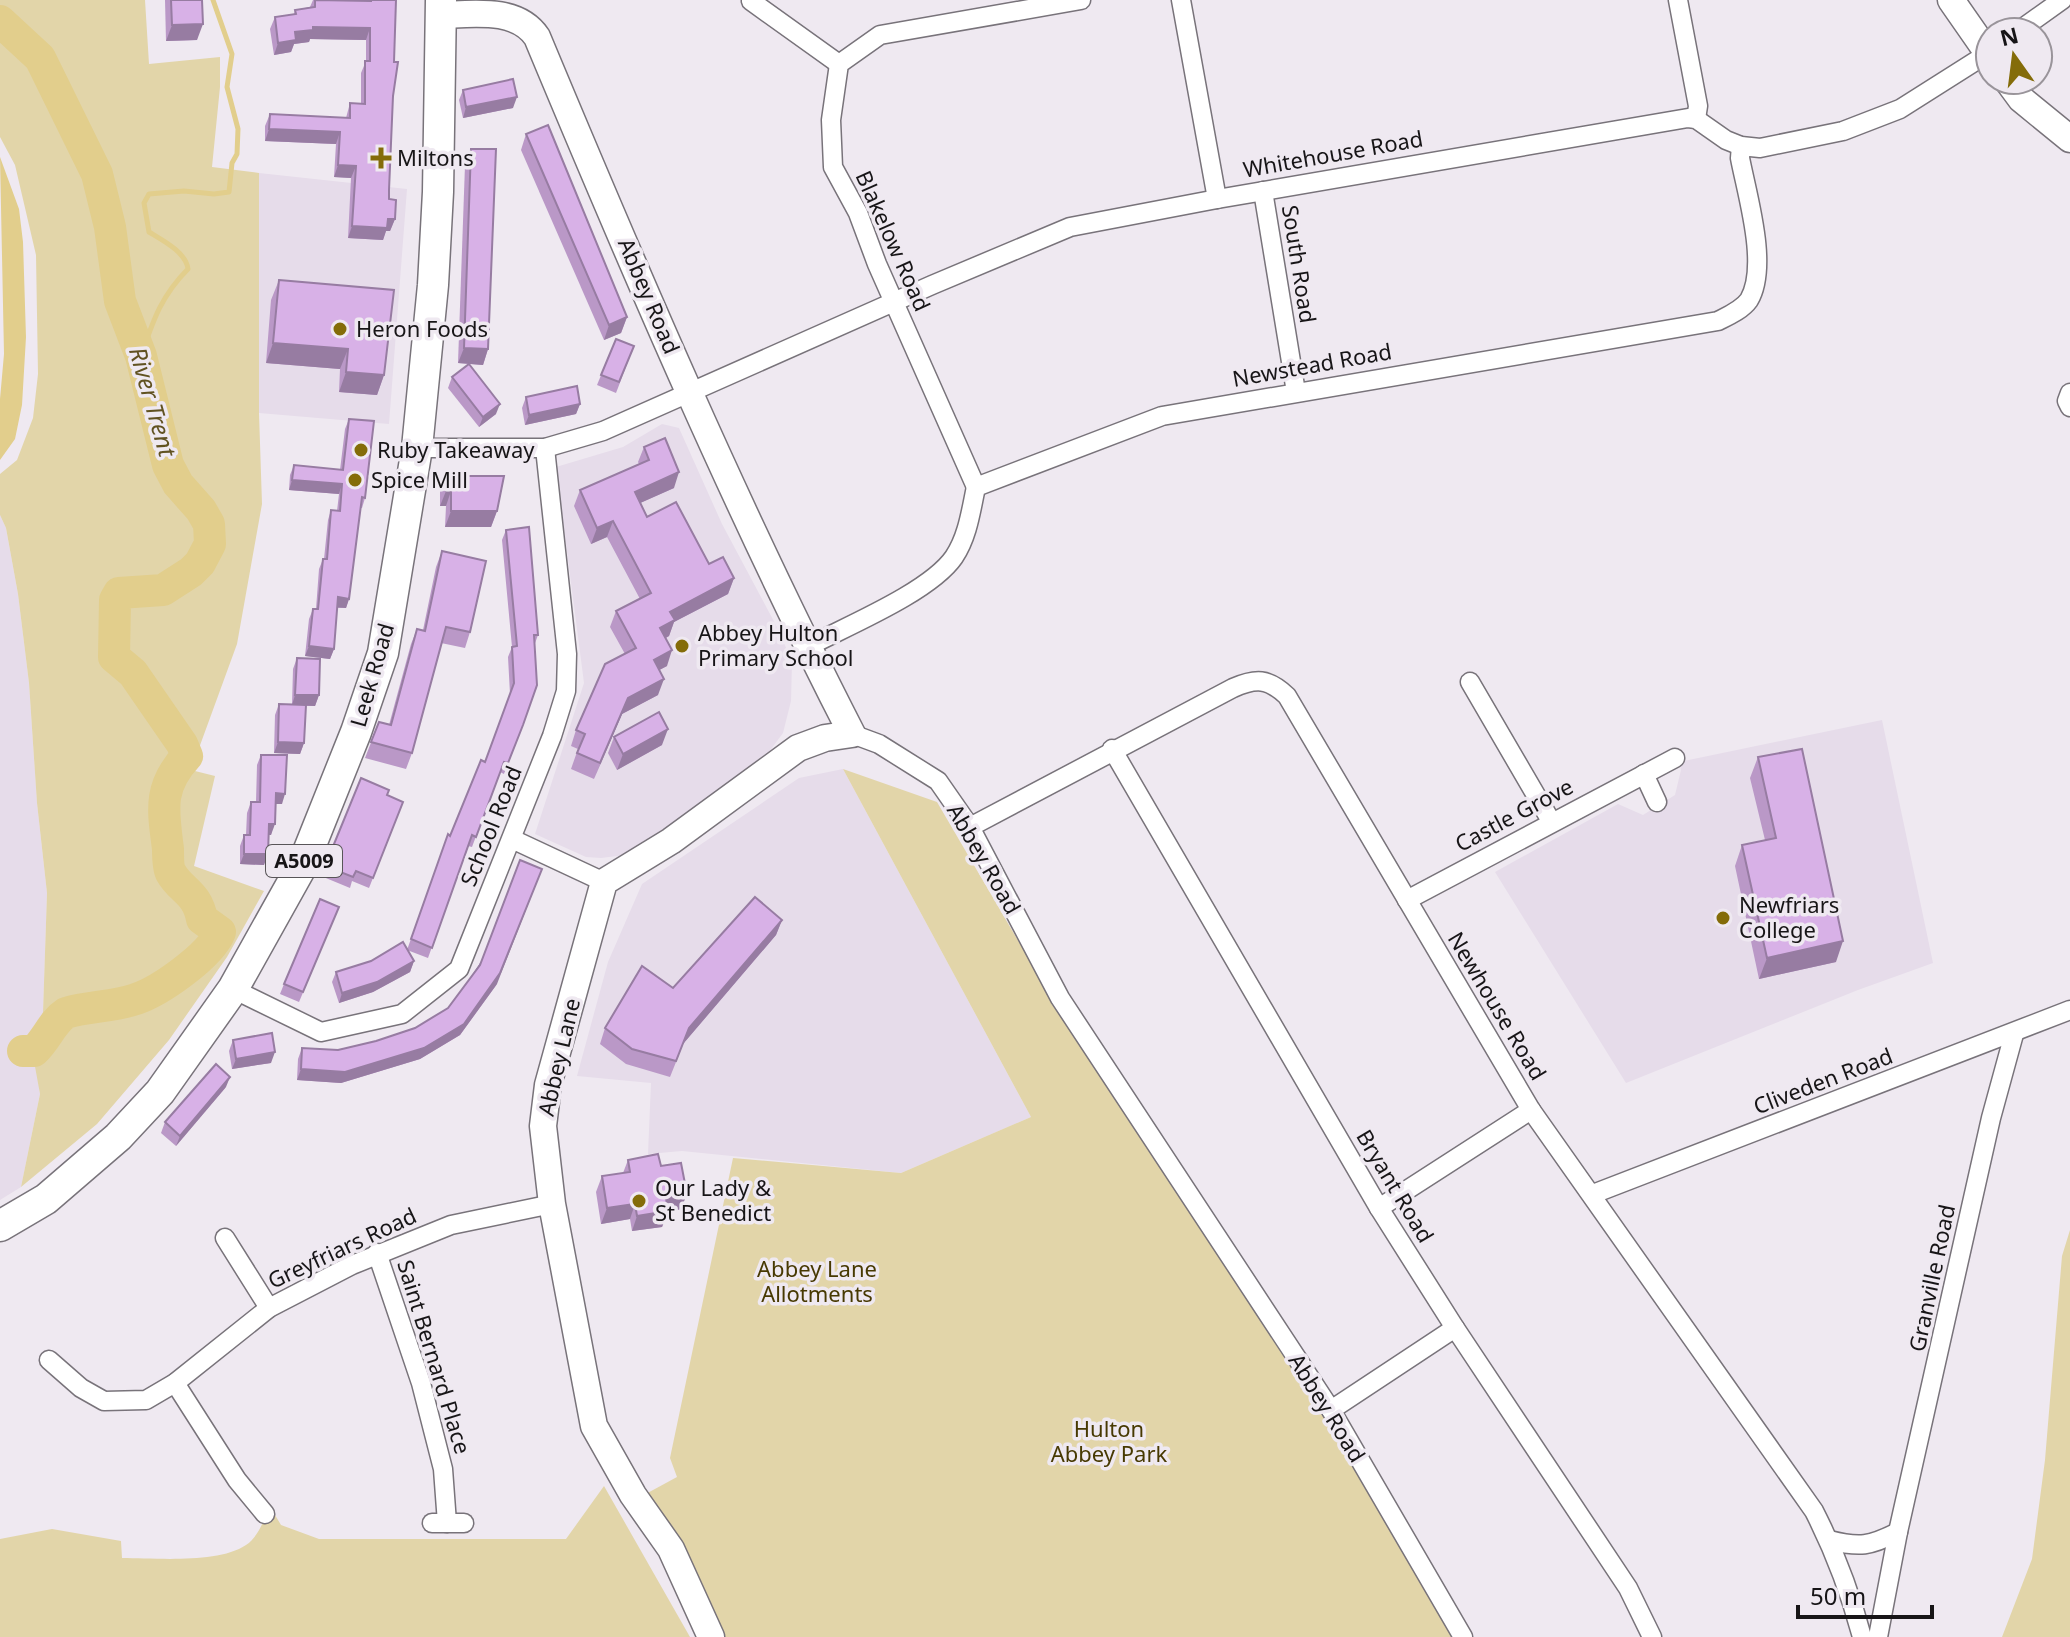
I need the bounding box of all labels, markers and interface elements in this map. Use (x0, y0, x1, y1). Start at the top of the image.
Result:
north arrow (1974, 16, 2054, 96)
text: N (1997, 19, 2021, 52)
street label: Whitehouse Road (1241, 122, 1425, 184)
place label: Miltons (397, 142, 474, 172)
marker: Miltons (372, 149, 390, 167)
street label: Blakelow Road (850, 166, 938, 316)
street label: South Road (1276, 203, 1324, 325)
street label: Abbey Road (612, 233, 688, 358)
place label: Heron Foods (356, 313, 488, 343)
marker: Heron Foods (331, 320, 349, 338)
street label: Newstead Road (1230, 335, 1394, 393)
water label: River Trent (122, 343, 185, 461)
place label: Ruby Takeaway (377, 434, 535, 464)
marker: Ruby Takeaway (352, 441, 370, 459)
place label: Spice Mill (371, 464, 468, 494)
marker: Spice Mill (346, 471, 364, 489)
place label: Abbey Hulton Primary School (698, 617, 854, 672)
street label: Leek Road (342, 619, 400, 730)
marker: Abbey Hulton Primary School (673, 637, 691, 655)
street label: School Road (452, 761, 528, 890)
street label: Castle Grove (1449, 770, 1578, 858)
street label: Abbey Road (941, 798, 1029, 919)
road number: A5009 (266, 845, 342, 877)
place label: Newfriars College (1739, 889, 1839, 944)
marker: Newfriars College (1714, 909, 1732, 927)
street label: Newhouse Road (1442, 926, 1554, 1085)
street label: Abbey Lane (530, 995, 586, 1119)
street label: Cliveden Road (1749, 1040, 1897, 1120)
street label: Bryant Road (1350, 1123, 1441, 1248)
place label: Our Lady & St Benedict (655, 1172, 772, 1227)
marker: Our Lady & St Benedict (630, 1192, 648, 1210)
street label: Greyfriars Road (262, 1200, 421, 1295)
street label: Granville Road (1901, 1201, 1961, 1354)
park label: Abbey Lane Allotments (757, 1253, 877, 1308)
street label: Saint Bernard Place (391, 1256, 479, 1457)
street label: Abbey Road (1283, 1347, 1373, 1468)
park label: Hulton Abbey Park (1051, 1413, 1168, 1468)
scale bar (1798, 1569, 1932, 1619)
text: 50 m (1810, 1579, 1866, 1612)

